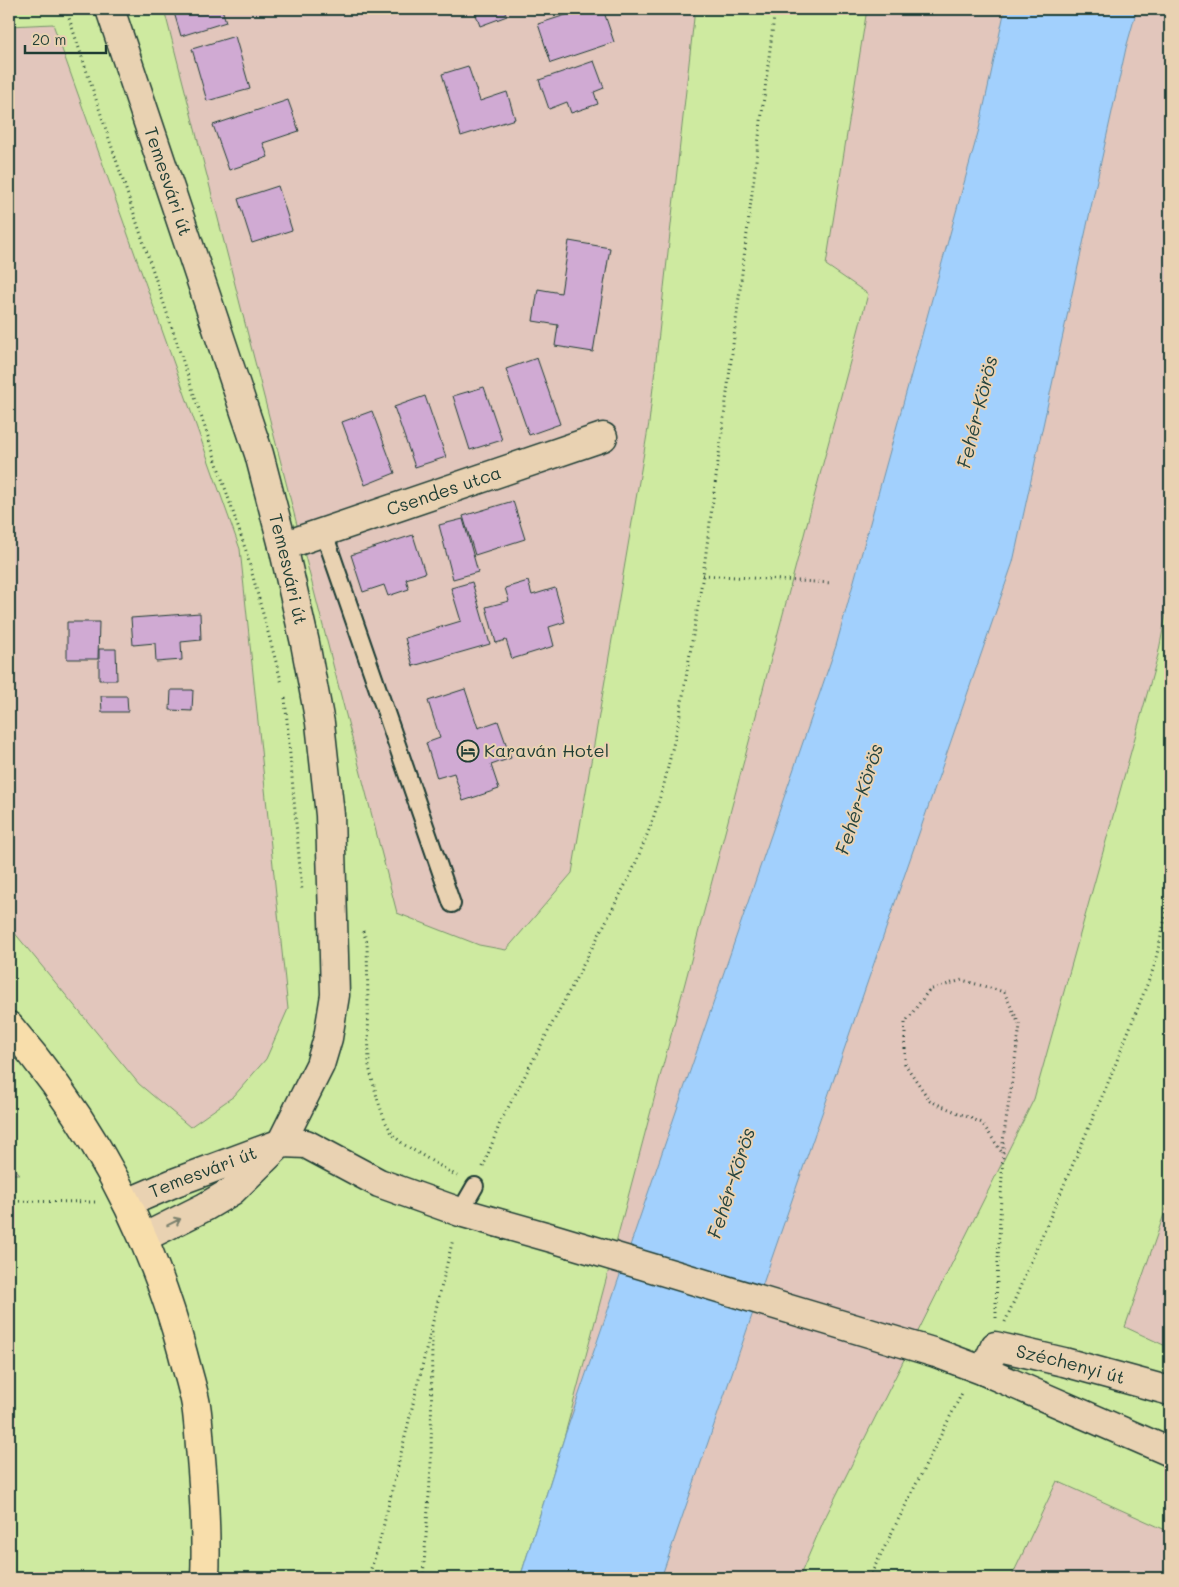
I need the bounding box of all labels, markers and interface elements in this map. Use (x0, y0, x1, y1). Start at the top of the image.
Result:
scale bar (25, 22, 106, 54)
text: 20 m (32, 29, 66, 49)
street label: Temesvári út (139, 124, 198, 239)
water label: Fehér-Körös (950, 353, 1003, 471)
street label: Csendes utca (383, 460, 504, 521)
street label: Temesvári út (264, 511, 313, 627)
place label: Karaván Hotel (484, 738, 609, 762)
hotel icon: Karaván Hotel (456, 739, 480, 763)
water label: Fehér-Körös (829, 740, 888, 858)
water label: Fehér-Körös (701, 1124, 760, 1242)
street label: Temesvári út (145, 1140, 260, 1203)
one-way arrow (167, 1217, 182, 1227)
street label: Széchenyi út (1014, 1338, 1128, 1389)

